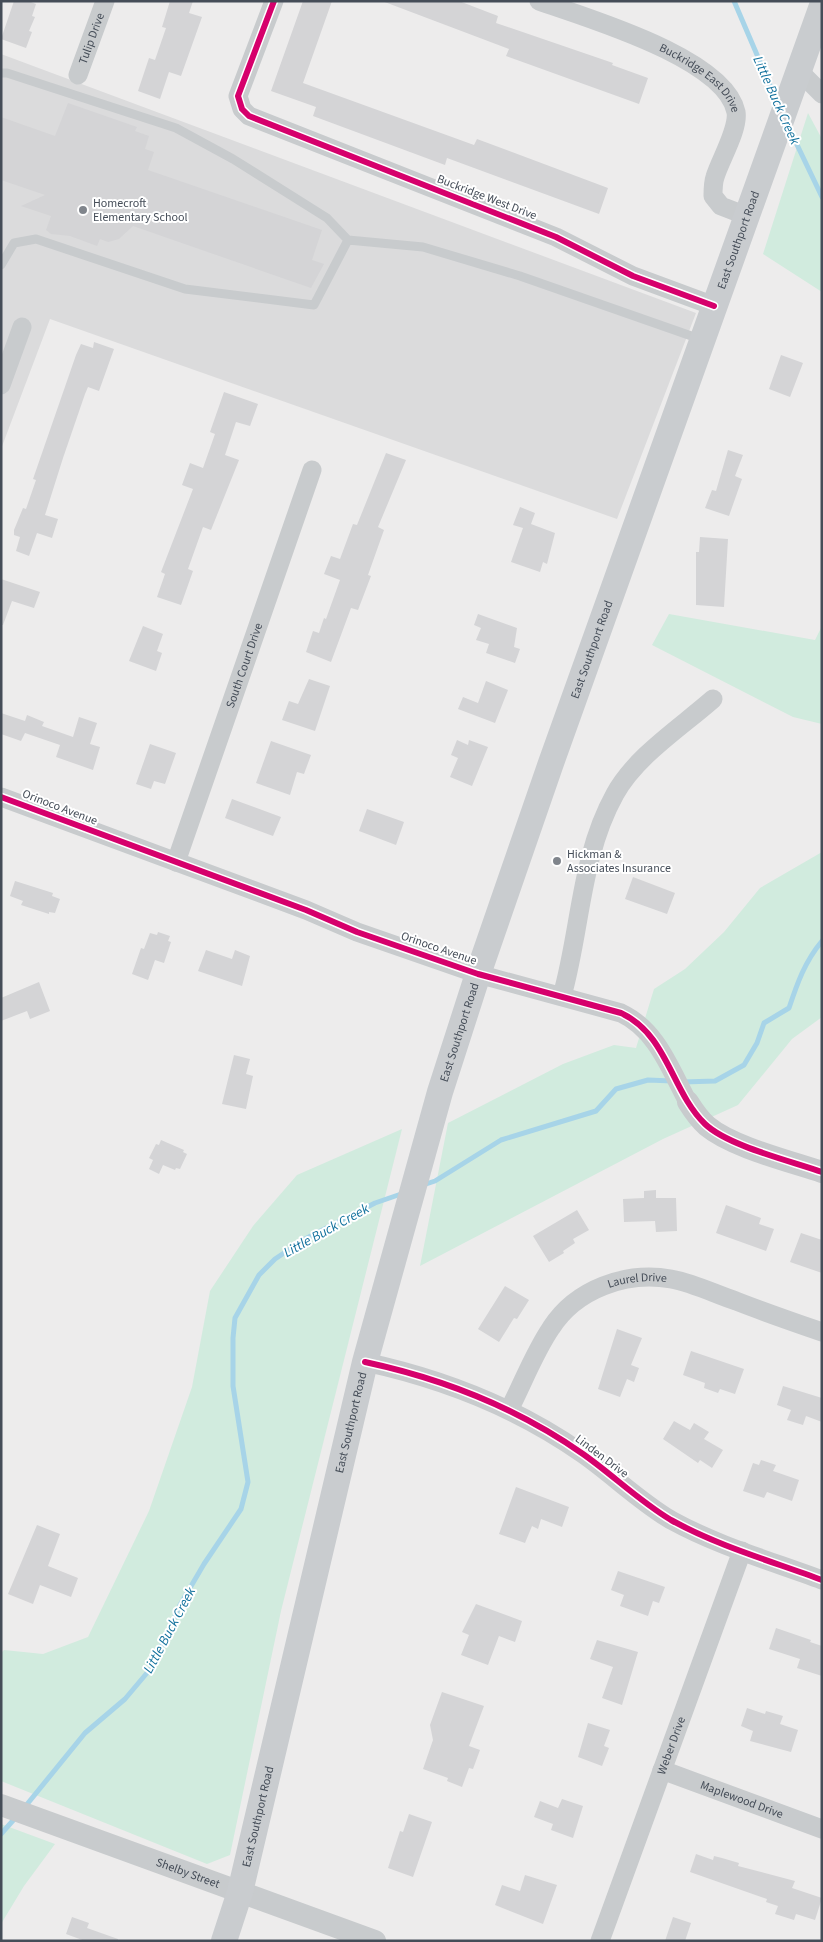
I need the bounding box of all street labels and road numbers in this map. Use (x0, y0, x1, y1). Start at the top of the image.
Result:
street label: Tulip Drive (75, 10, 109, 67)
street label: Buckridge East Drive (656, 40, 744, 114)
street label: Buckridge West Drive (434, 171, 539, 224)
street label: East Southport Road (713, 189, 764, 292)
street label: East Southport Road (567, 598, 617, 701)
street label: South Court Drive (222, 621, 267, 711)
street label: Orinoco Avenue (20, 785, 100, 830)
street label: Orinoco Avenue (399, 928, 479, 969)
street label: East Southport Road (436, 981, 484, 1084)
street label: Laurel Drive (605, 1269, 668, 1293)
street label: East Southport Road (331, 1370, 371, 1475)
street label: Linden Drive (571, 1431, 632, 1482)
street label: Weber Drive (653, 1714, 690, 1777)
street label: East Southport Road (238, 1764, 278, 1869)
street label: Maplewood Drive (698, 1777, 786, 1823)
street label: Shelby Street (154, 1854, 222, 1893)

